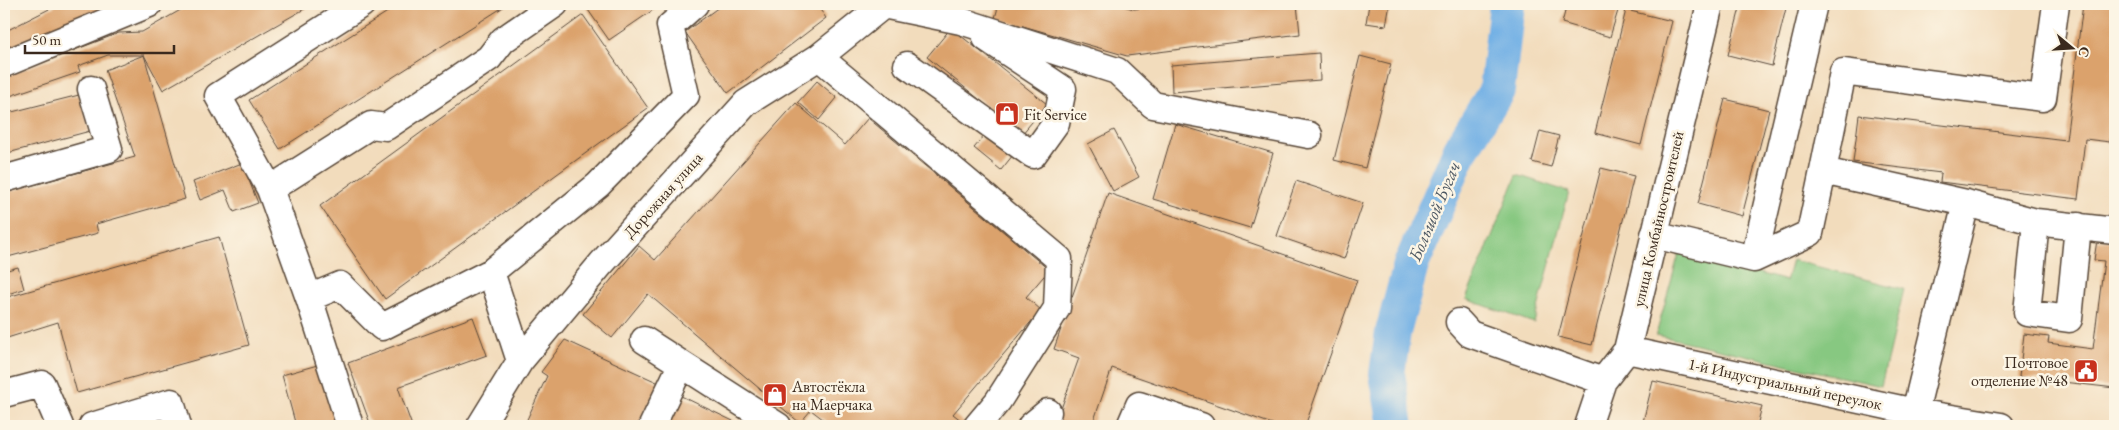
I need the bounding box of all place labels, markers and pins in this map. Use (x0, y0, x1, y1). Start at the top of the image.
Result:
shop icon: Fit Service (994, 101, 1020, 127)
place label: Fit Service (1024, 104, 1087, 125)
place label: Почтовое отделение №48 (1971, 352, 2068, 391)
public building icon: Почтовое отделение №48 (2073, 358, 2099, 384)
place label: Автостёкла на Маерчака (791, 376, 873, 415)
shop icon: Автостёкла на Маерчака (762, 382, 788, 408)

